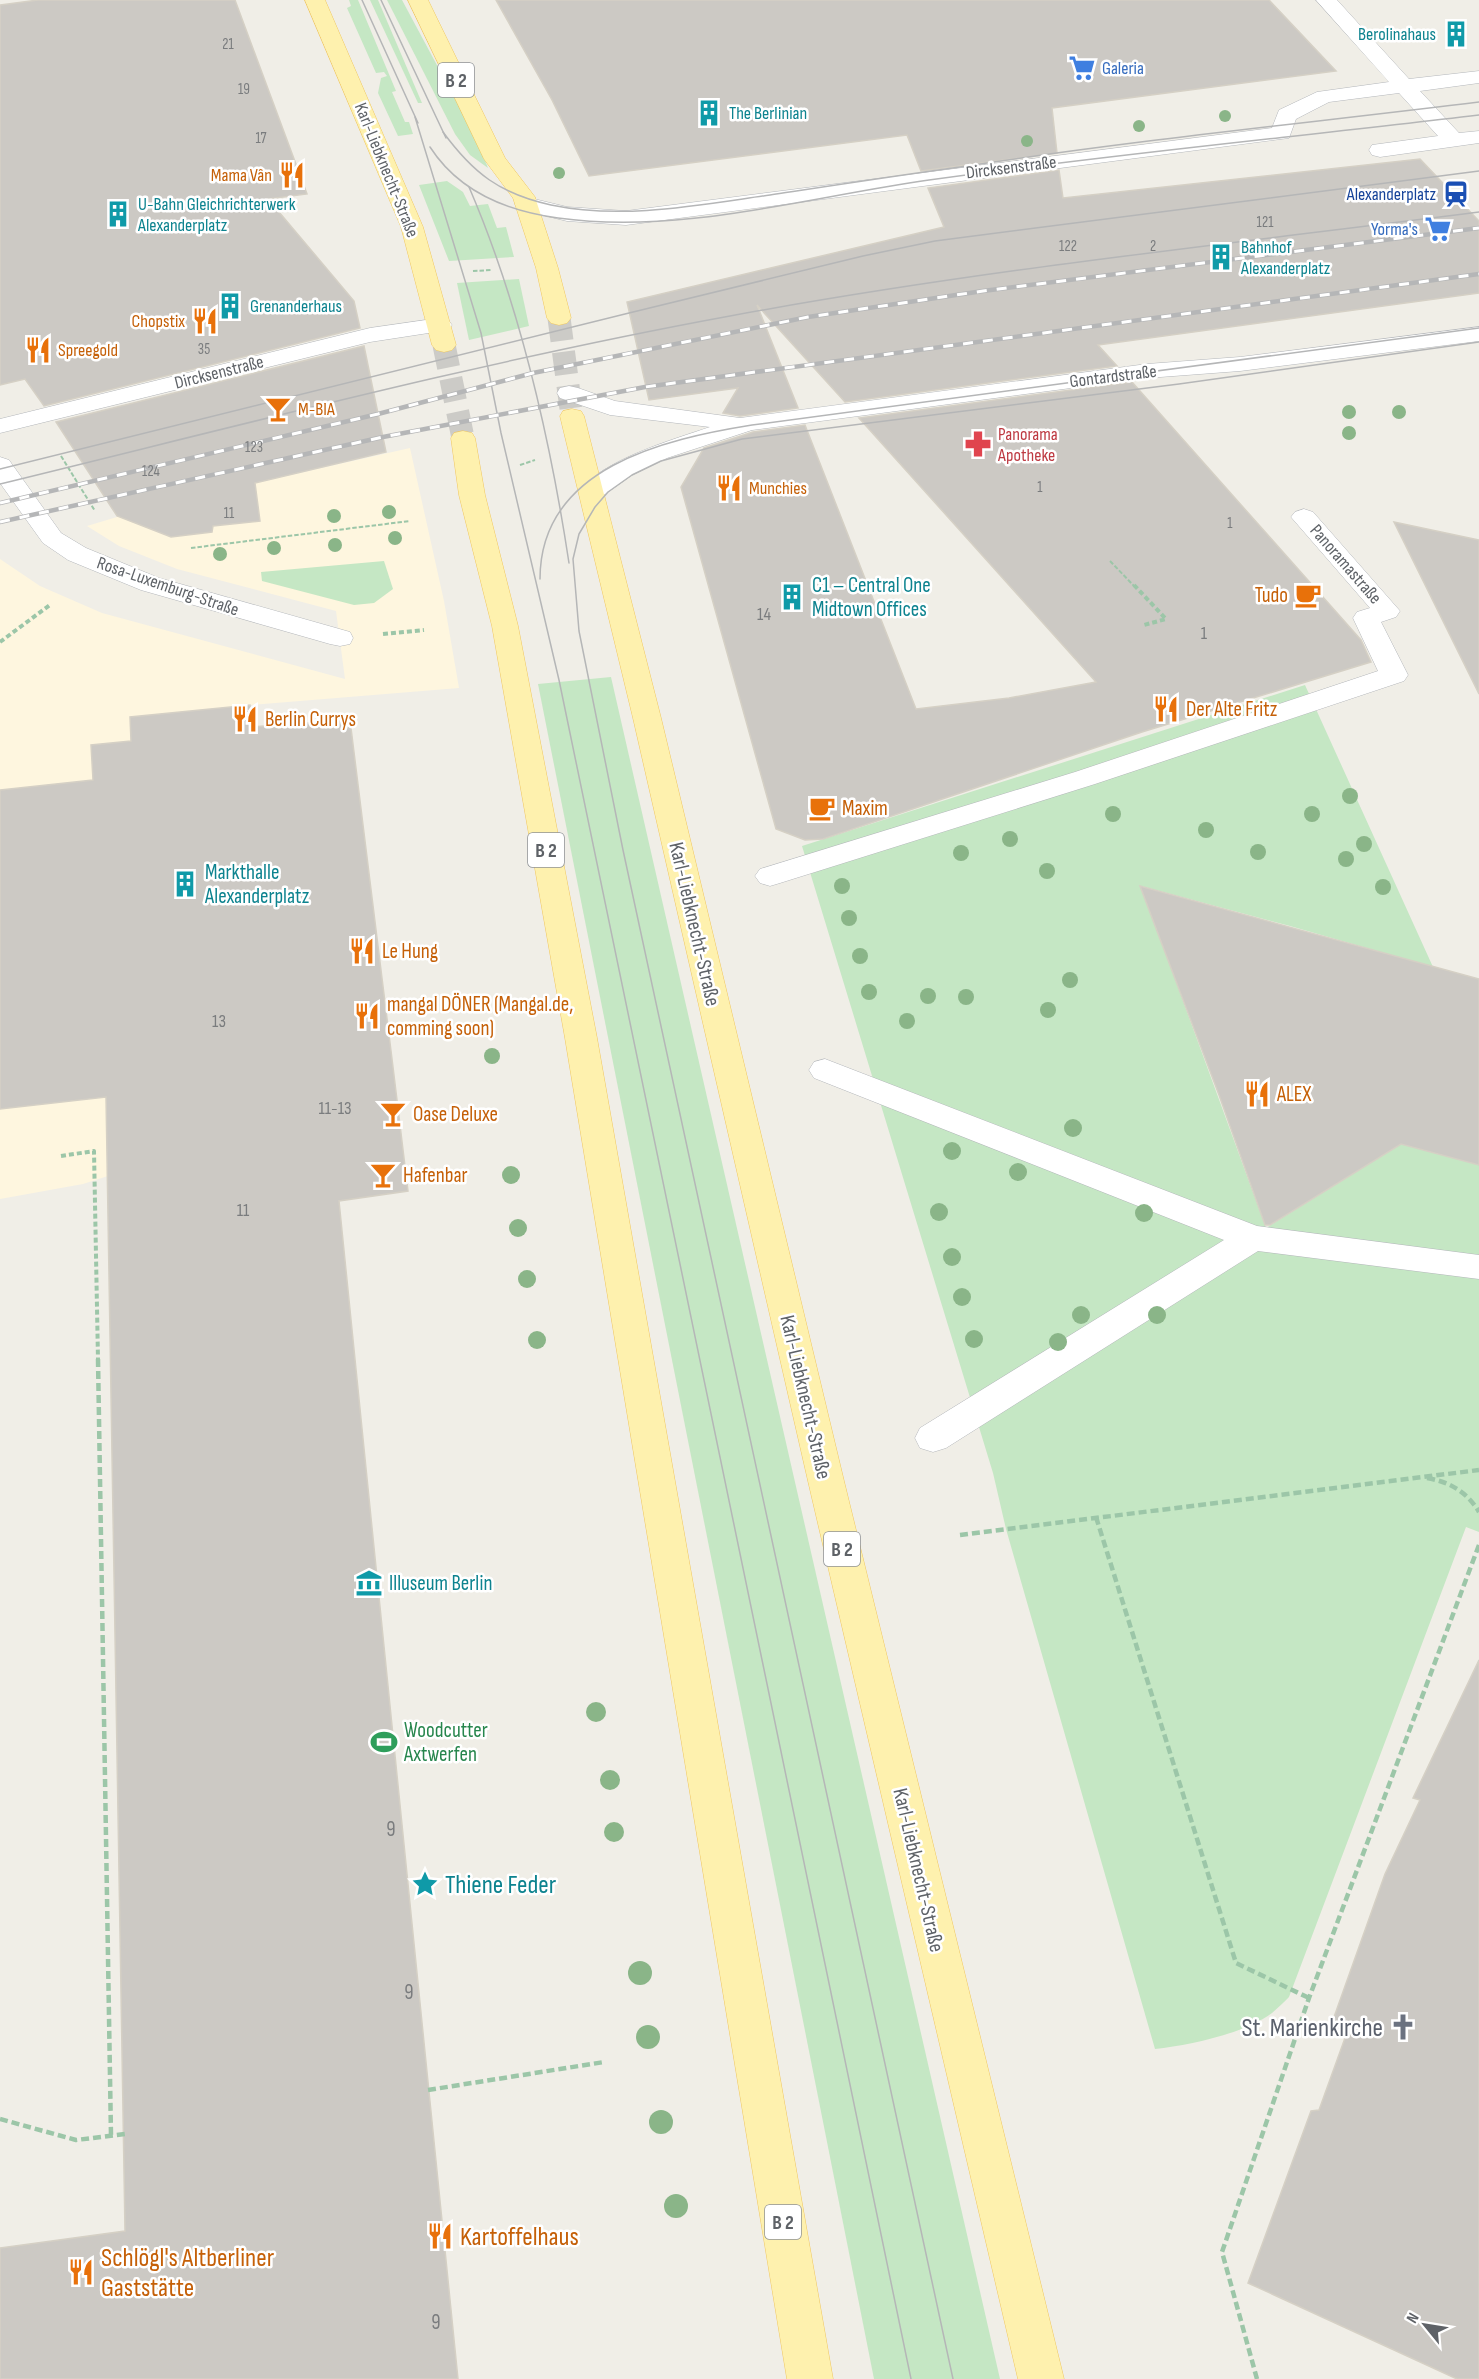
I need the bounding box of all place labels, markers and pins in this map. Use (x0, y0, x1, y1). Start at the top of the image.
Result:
building icon: Berolinahaus (1441, 19, 1471, 49)
place label: Berolinahaus (1358, 24, 1436, 45)
supermarket icon: Galeria (1067, 53, 1097, 83)
place label: Galeria (1102, 58, 1144, 79)
building icon: The Berlinian (694, 98, 724, 128)
place label: The Berlinian (729, 103, 807, 124)
restaurant icon: Mama Vân (277, 160, 307, 190)
place label: Mama Vân (211, 165, 272, 186)
station icon: Alexanderplatz (1441, 179, 1471, 209)
place label: Alexanderplatz (1346, 184, 1437, 205)
place label: U-Bahn Gleichrichterwerk Alexanderplatz (137, 194, 296, 236)
building icon: U-Bahn Gleichrichterwerk Alexanderplatz (103, 199, 133, 229)
supermarket icon: Yorma's (1423, 214, 1453, 244)
place label: Yorma's (1371, 219, 1418, 240)
place label: Bahnhof Alexanderplatz (1240, 237, 1331, 279)
building icon: Bahnhof Alexanderplatz (1206, 242, 1236, 272)
building icon: Grenanderhaus (215, 291, 245, 321)
place label: Grenanderhaus (250, 296, 342, 317)
restaurant icon: Chopstix (190, 306, 220, 336)
place label: Chopstix (132, 311, 185, 332)
restaurant icon: Spreegold (23, 335, 53, 365)
place label: Spreegold (58, 340, 118, 361)
bar icon: M-BIA (263, 394, 293, 424)
place label: M-BIA (298, 399, 335, 420)
place label: Panorama Apotheke (997, 424, 1058, 466)
pharmacy icon: Panorama Apotheke (963, 429, 993, 459)
restaurant icon: Munchies (714, 473, 744, 503)
place label: Munchies (749, 478, 807, 499)
place label: C1 – Central One Midtown Offices (812, 573, 931, 622)
cafe icon: Tudo (1293, 580, 1323, 610)
building icon: C1 – Central One Midtown Offices (777, 582, 807, 612)
place label: Tudo (1255, 583, 1288, 608)
restaurant icon: Der Alte Fritz (1151, 694, 1181, 724)
place label: Der Alte Fritz (1186, 697, 1278, 722)
restaurant icon: Berlin Currys (230, 704, 260, 734)
place label: Berlin Currys (265, 707, 356, 732)
cafe icon: Maxim (807, 793, 837, 823)
place label: Maxim (842, 796, 888, 821)
place label: Markthalle Alexanderplatz (204, 860, 310, 909)
building icon: Markthalle Alexanderplatz (170, 869, 200, 899)
restaurant icon: Le Hung (347, 936, 377, 966)
place label: Le Hung (382, 939, 438, 964)
place label: mangal DÖNER (Mangal.de, comming soon) (387, 992, 573, 1041)
restaurant icon: mangal DÖNER (Mangal.de, comming soon) (352, 1001, 382, 1031)
restaurant icon: ALEX (1242, 1079, 1272, 1109)
place label: ALEX (1276, 1082, 1311, 1107)
bar icon: Oase Deluxe (378, 1099, 408, 1129)
place label: Oase Deluxe (413, 1102, 498, 1127)
bar icon: Hafenbar (368, 1160, 398, 1190)
place label: Hafenbar (403, 1163, 468, 1188)
museum icon: Illuseum Berlin (354, 1568, 384, 1598)
place label: Illuseum Berlin (389, 1571, 492, 1596)
place label: Woodcutter Axtwerfen (403, 1718, 488, 1767)
sports icon: Woodcutter Axtwerfen (369, 1727, 399, 1757)
place icon: Thiene Feder (410, 1869, 440, 1899)
place label: Thiene Feder (445, 1870, 557, 1901)
church icon: St. Marienkirche (1388, 2012, 1418, 2042)
place label: St. Marienkirche (1241, 2013, 1383, 2044)
restaurant icon: Kartoffelhaus (425, 2221, 455, 2251)
place label: Kartoffelhaus (460, 2222, 579, 2253)
place label: Schlögl's Altberliner Gaststätte (101, 2243, 275, 2304)
restaurant icon: Schlögl's Altberliner Gaststätte (66, 2257, 96, 2287)

